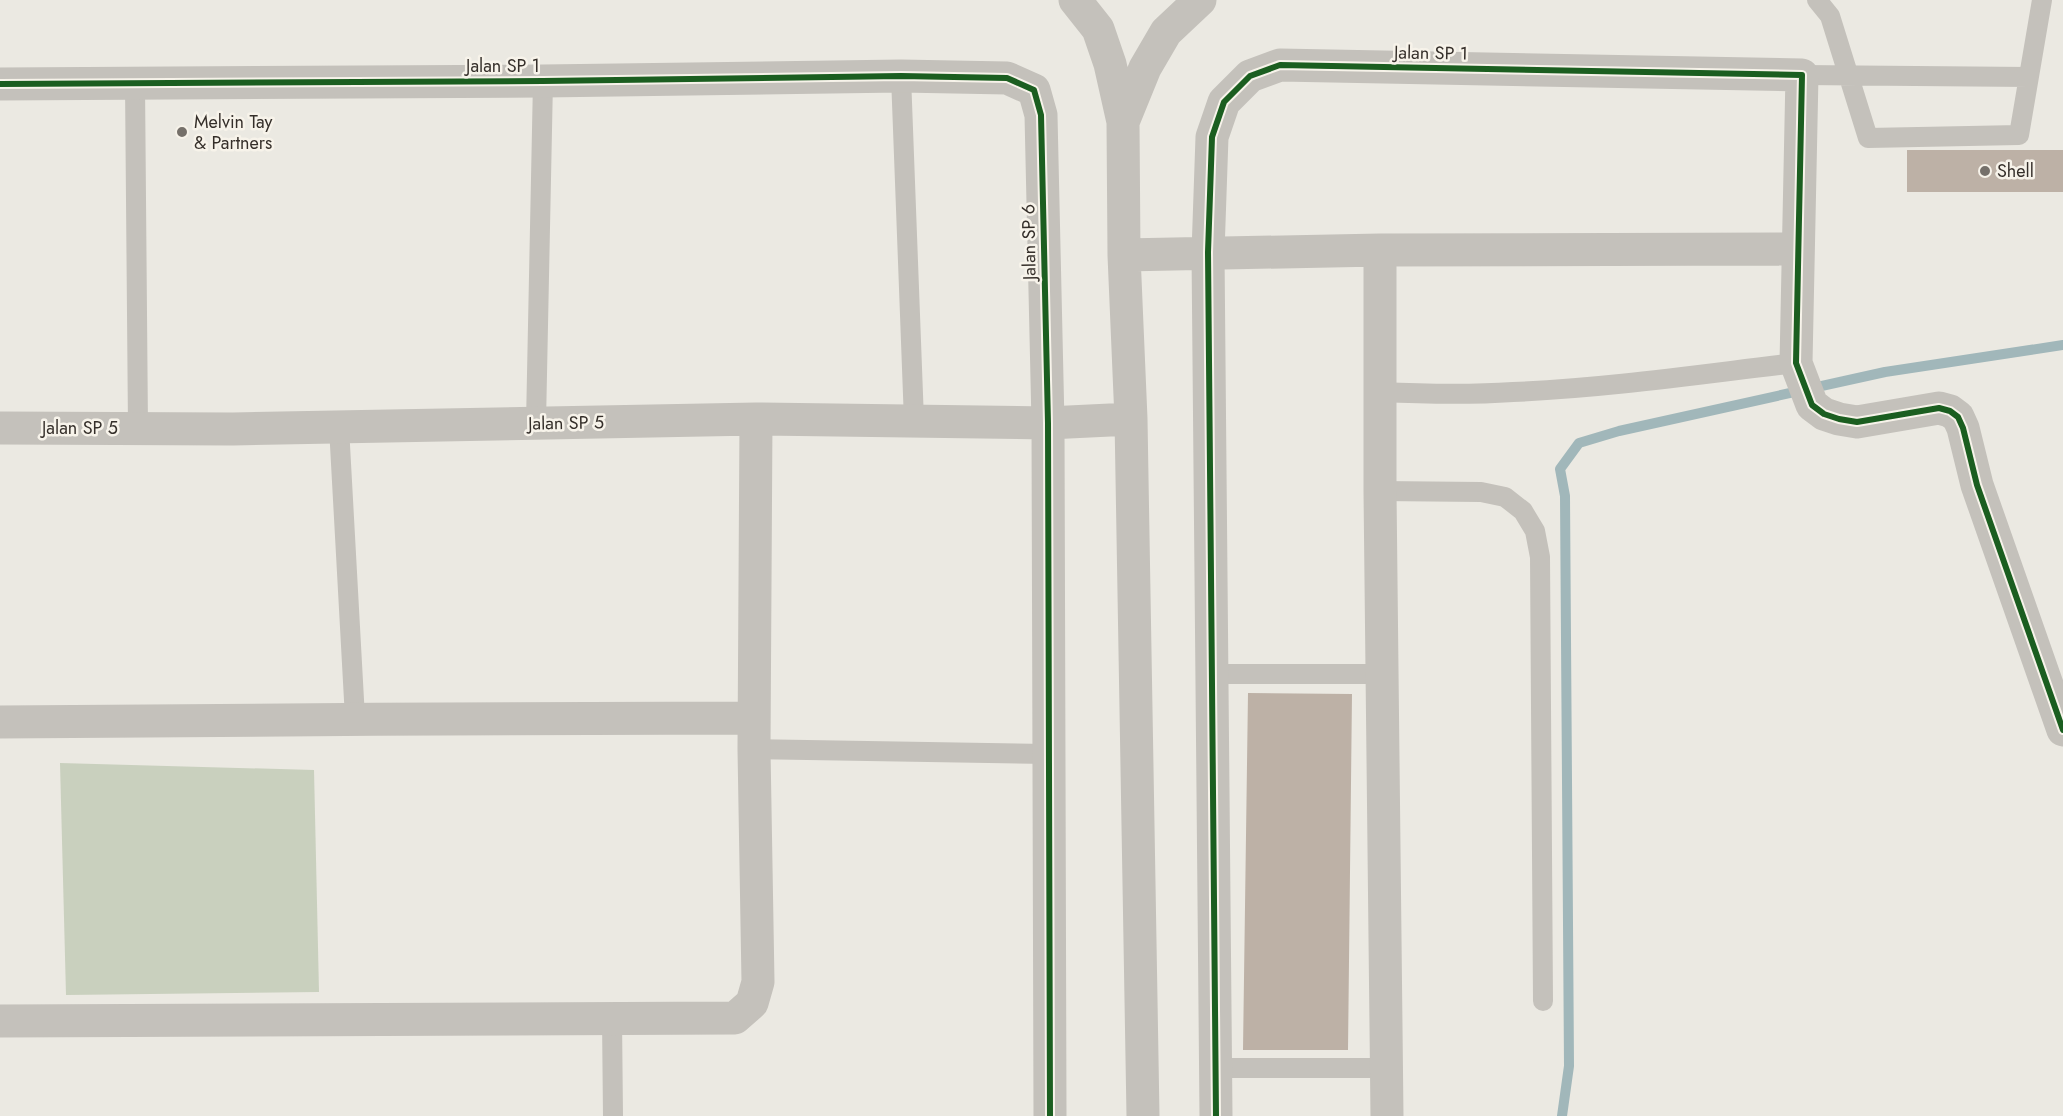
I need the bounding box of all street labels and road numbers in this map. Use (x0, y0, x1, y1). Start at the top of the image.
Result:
street label: Jalan SP 1 (1392, 39, 1468, 67)
street label: Jalan SP 1 (464, 53, 540, 79)
street label: Jalan SP 6 (1015, 204, 1043, 282)
street label: Jalan SP 5 (526, 409, 604, 437)
street label: Jalan SP 5 (40, 415, 118, 441)

